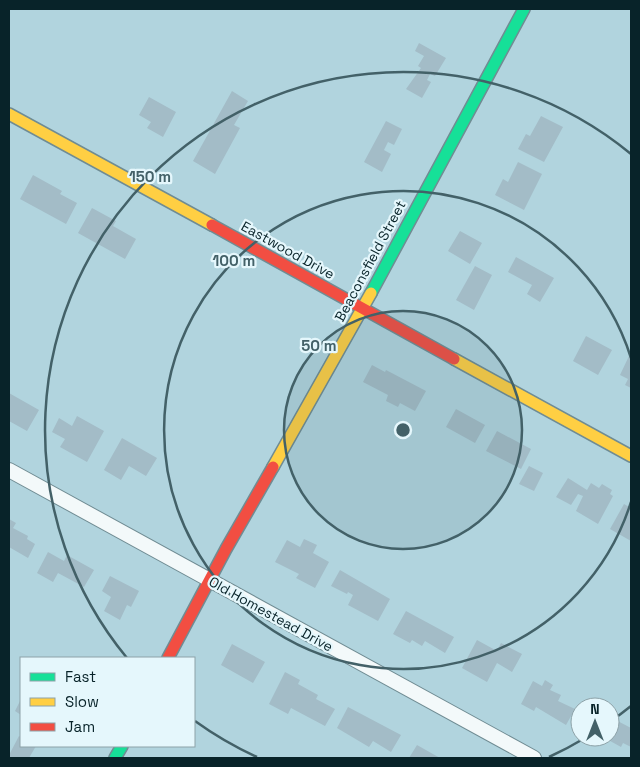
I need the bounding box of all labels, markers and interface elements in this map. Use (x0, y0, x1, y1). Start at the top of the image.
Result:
text: 150 m (129, 167, 171, 186)
street label: Beaconsfield Street (330, 197, 410, 325)
street label: Eastwood Drive (238, 217, 338, 283)
text: 100 m (213, 251, 255, 270)
text: 50 m (301, 336, 337, 355)
centre of rings (394, 421, 412, 439)
street label: Old Homestead Drive (206, 572, 336, 656)
legend (20, 657, 195, 747)
text: Fast (65, 667, 96, 686)
text: Slow (65, 692, 99, 711)
north arrow (570, 697, 620, 747)
text: N (590, 700, 600, 718)
text: Jam (65, 717, 95, 736)

